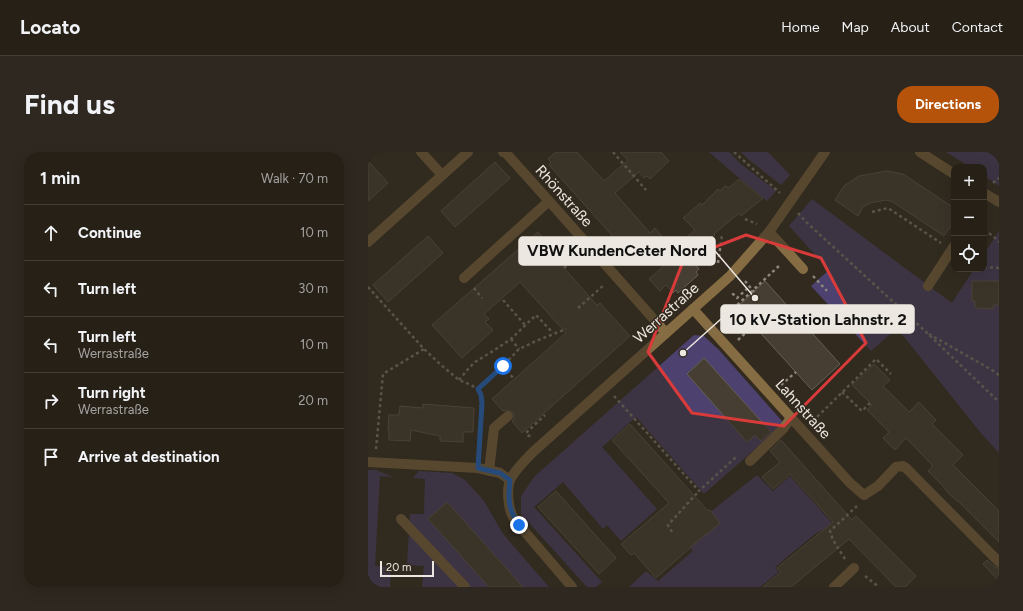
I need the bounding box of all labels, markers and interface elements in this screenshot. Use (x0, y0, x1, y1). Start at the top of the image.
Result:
text: Locato (20, 16, 80, 39)
text: Home (781, 19, 820, 36)
text: Map (842, 19, 869, 36)
text: About (891, 19, 930, 36)
text: Contact (952, 19, 1003, 36)
button: Directions (897, 86, 999, 123)
text: Find us (24, 87, 115, 121)
street label: Rhönstraße (532, 161, 596, 231)
map controls (951, 164, 987, 272)
button: + (951, 164, 987, 200)
text: 1 min (40, 168, 80, 188)
text: Walk · 70 m (261, 171, 328, 186)
button: − (951, 200, 987, 236)
icon: ahead (40, 222, 62, 244)
text: Continue (78, 224, 141, 242)
text: 10 m (300, 225, 328, 240)
button: locate (951, 236, 987, 272)
callout: VBW KundenCeter Nord (519, 237, 715, 265)
text: VBW KundenCeter Nord (527, 241, 707, 260)
icon: left (40, 278, 62, 300)
street label: Werrastraße (630, 279, 702, 347)
text: Turn left (78, 280, 136, 298)
text: 30 m (298, 281, 328, 296)
callout: 10 kV-Station Lahnstr. 2 (721, 305, 914, 333)
text: 10 kV-Station Lahnstr. 2 (729, 310, 907, 329)
text: Turn left (78, 328, 136, 346)
icon: left (40, 334, 62, 356)
text: 10 m (300, 337, 328, 352)
text: Werrastraße (78, 346, 149, 361)
route start (494, 357, 512, 375)
street label: Lahnstraße (771, 375, 835, 443)
text: Turn right (78, 384, 146, 402)
icon: right (40, 390, 62, 412)
text: 20 m (298, 393, 328, 408)
text: Werrastraße (78, 402, 149, 417)
icon: arrive (40, 446, 62, 468)
text: Arrive at destination (78, 448, 219, 466)
route end (510, 516, 528, 534)
scale bar (380, 559, 434, 578)
text: 20 m (386, 561, 411, 574)

